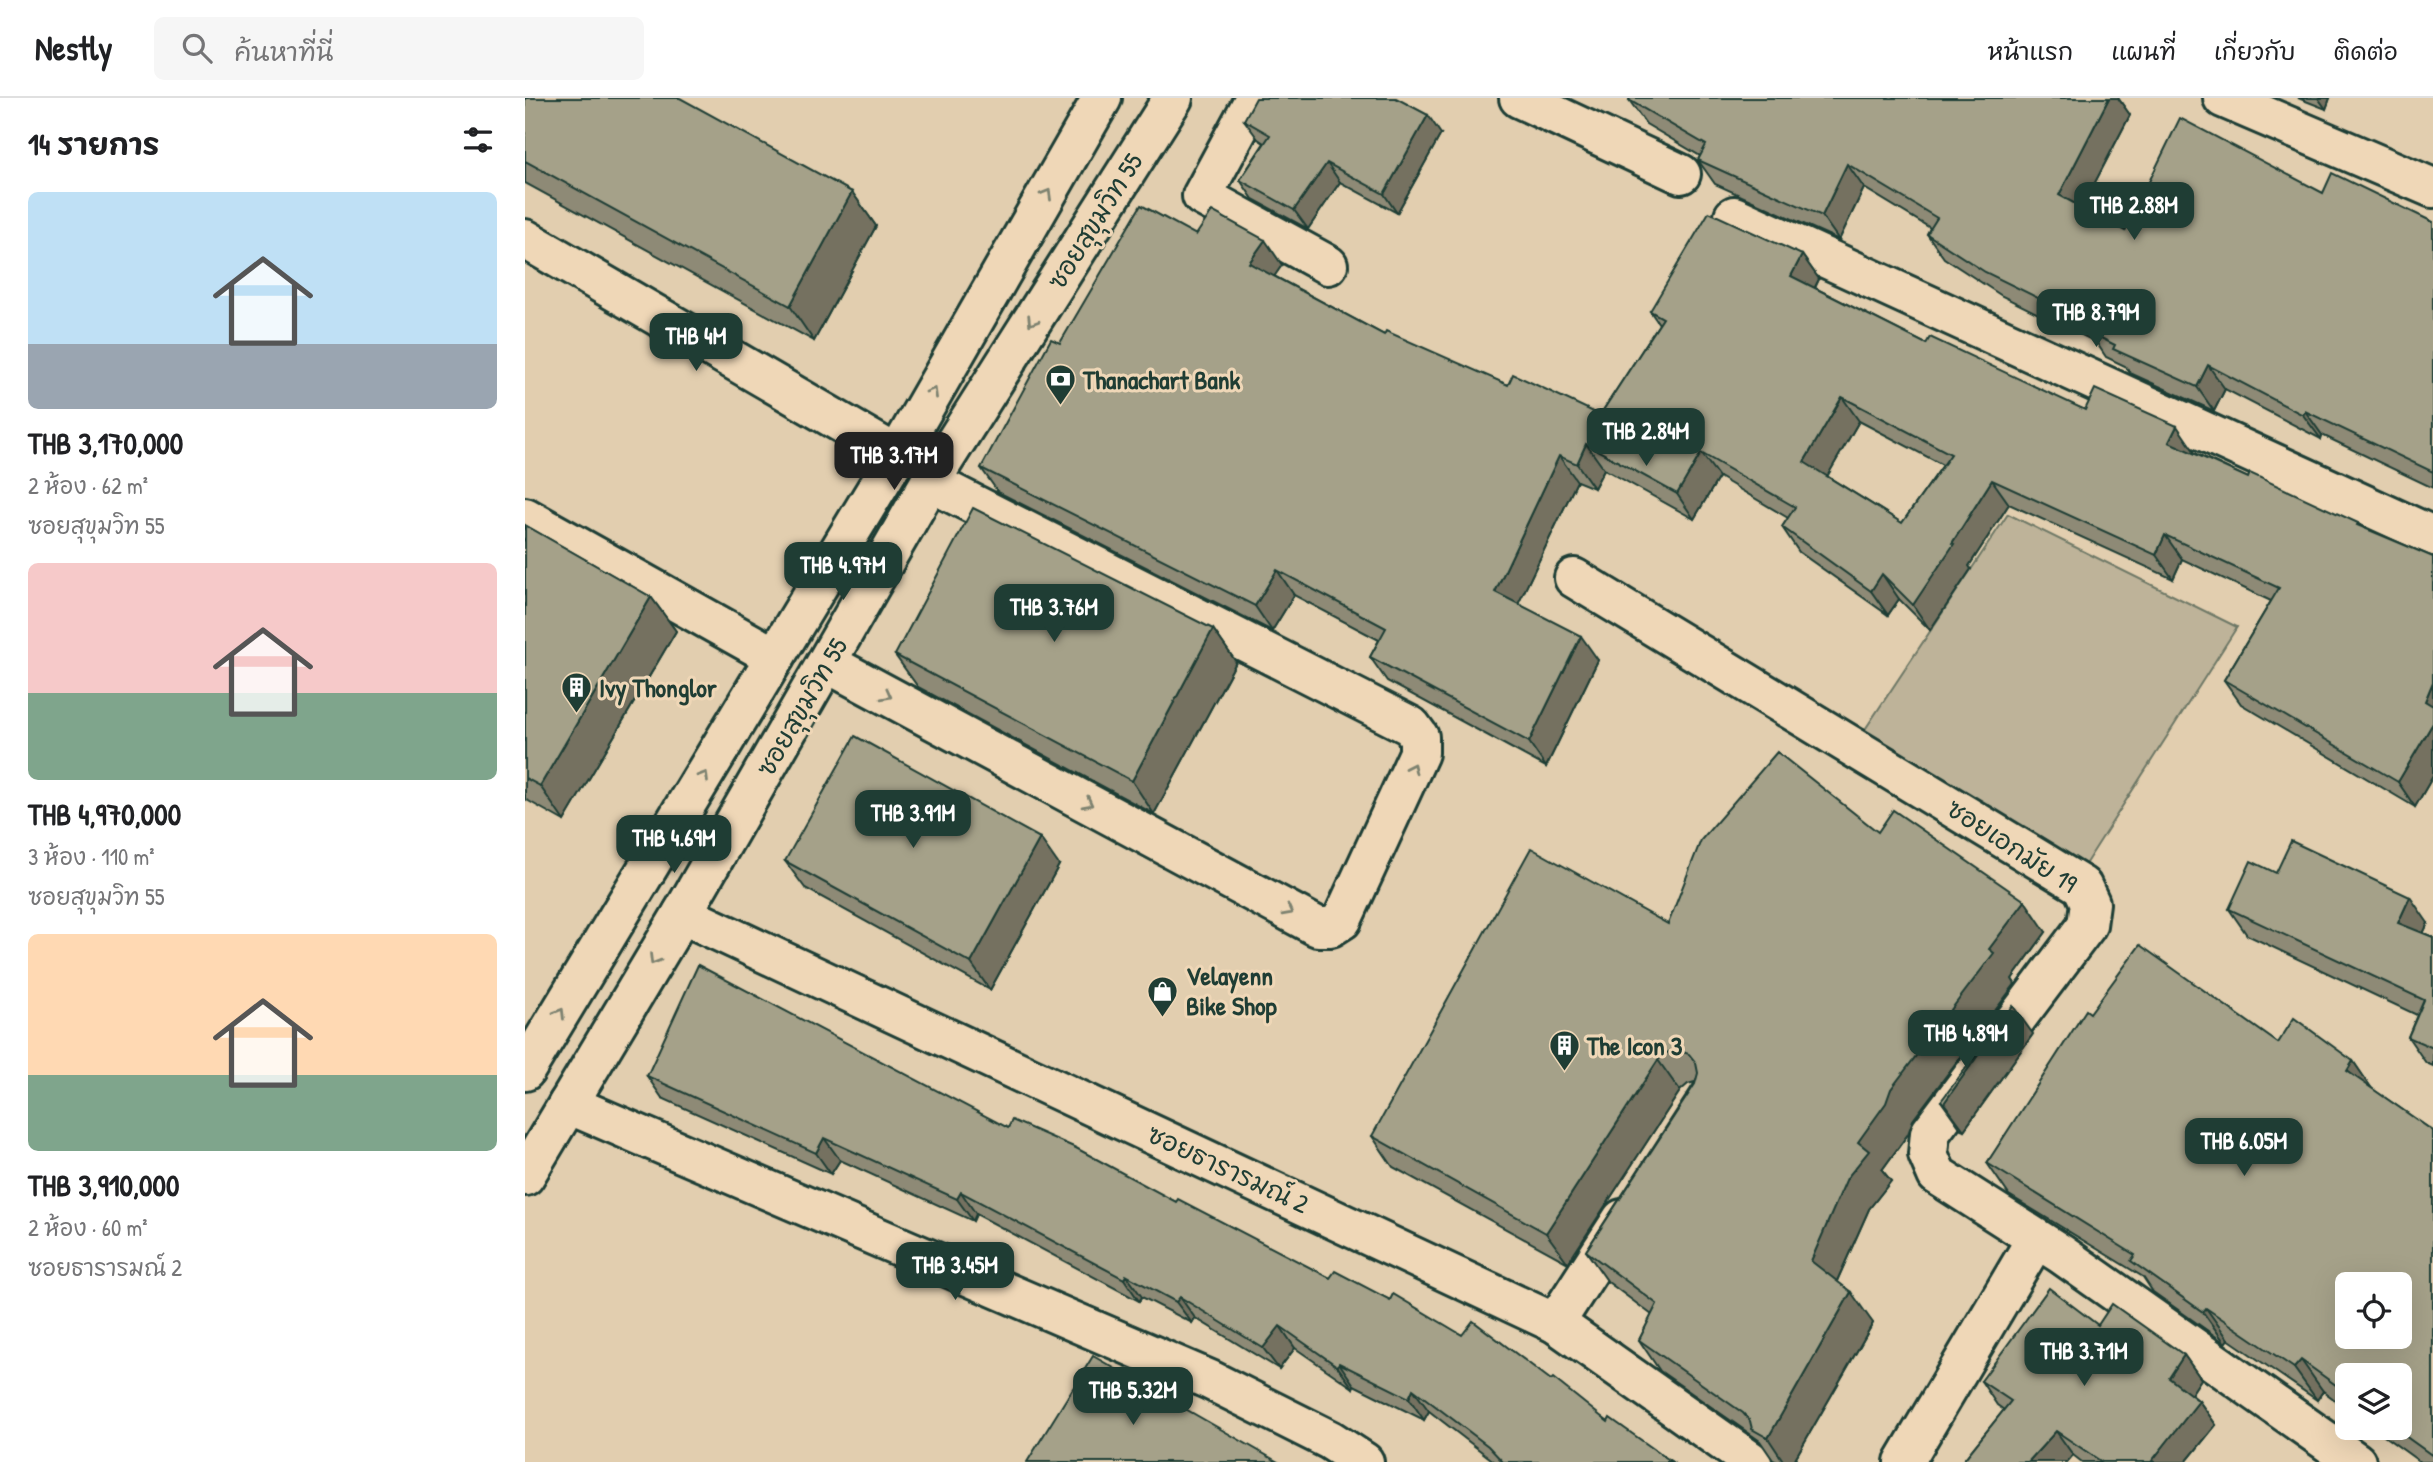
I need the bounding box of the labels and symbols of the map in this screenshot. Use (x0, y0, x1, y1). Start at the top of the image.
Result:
street label: ซอยสุขุมวิท 55 (1039, 146, 1152, 297)
pin: THB 2.88M (2054, 183, 2214, 242)
one-way arrow (1039, 189, 1052, 202)
pin: THB 8.79M (2016, 289, 2176, 349)
pin: THB 4M (639, 314, 753, 373)
one-way arrow (1027, 314, 1040, 327)
place label: Thanachart Bank (1082, 362, 1240, 397)
bank icon: Thanachart Bank (1043, 363, 1077, 407)
one-way arrow (925, 386, 938, 399)
pin: THB 2.84M (1566, 408, 1726, 468)
pin: THB 3.17M (814, 432, 974, 492)
pin: THB 4.97M (763, 542, 923, 602)
pin: THB 3.76M (974, 584, 1134, 644)
street label: ซอยสุขุมวิท 55 (748, 631, 857, 783)
place label: Ivy Thonglor (599, 670, 718, 706)
building icon: Ivy Thonglor (559, 671, 593, 715)
one-way arrow (880, 687, 893, 700)
one-way arrow (1404, 763, 1418, 775)
one-way arrow (696, 771, 709, 784)
pin: THB 3.91M (833, 790, 993, 850)
street label: ซอยเอกมัย 19 (1940, 790, 2084, 901)
one-way arrow (1081, 795, 1093, 808)
pin: THB 4.69M (594, 816, 754, 875)
one-way arrow (1281, 902, 1293, 916)
one-way arrow (649, 953, 662, 966)
place label: Velayenn Bike Shop (1186, 958, 1277, 1024)
shop icon: Velayenn Bike Shop (1146, 974, 1180, 1018)
one-way arrow (552, 1007, 565, 1020)
pin: THB 4.89M (1886, 1010, 2046, 1070)
place label: The Icon 3 (1586, 1028, 1683, 1063)
building icon: The Icon 3 (1547, 1029, 1581, 1073)
street label: ซอยธารารมณ์ 2 (1142, 1116, 1315, 1221)
pin: THB 6.05M (2164, 1118, 2324, 1178)
pin: THB 3.45M (875, 1242, 1035, 1302)
pin: THB 3.71M (2004, 1328, 2164, 1388)
pin: THB 5.32M (1053, 1368, 1213, 1427)

